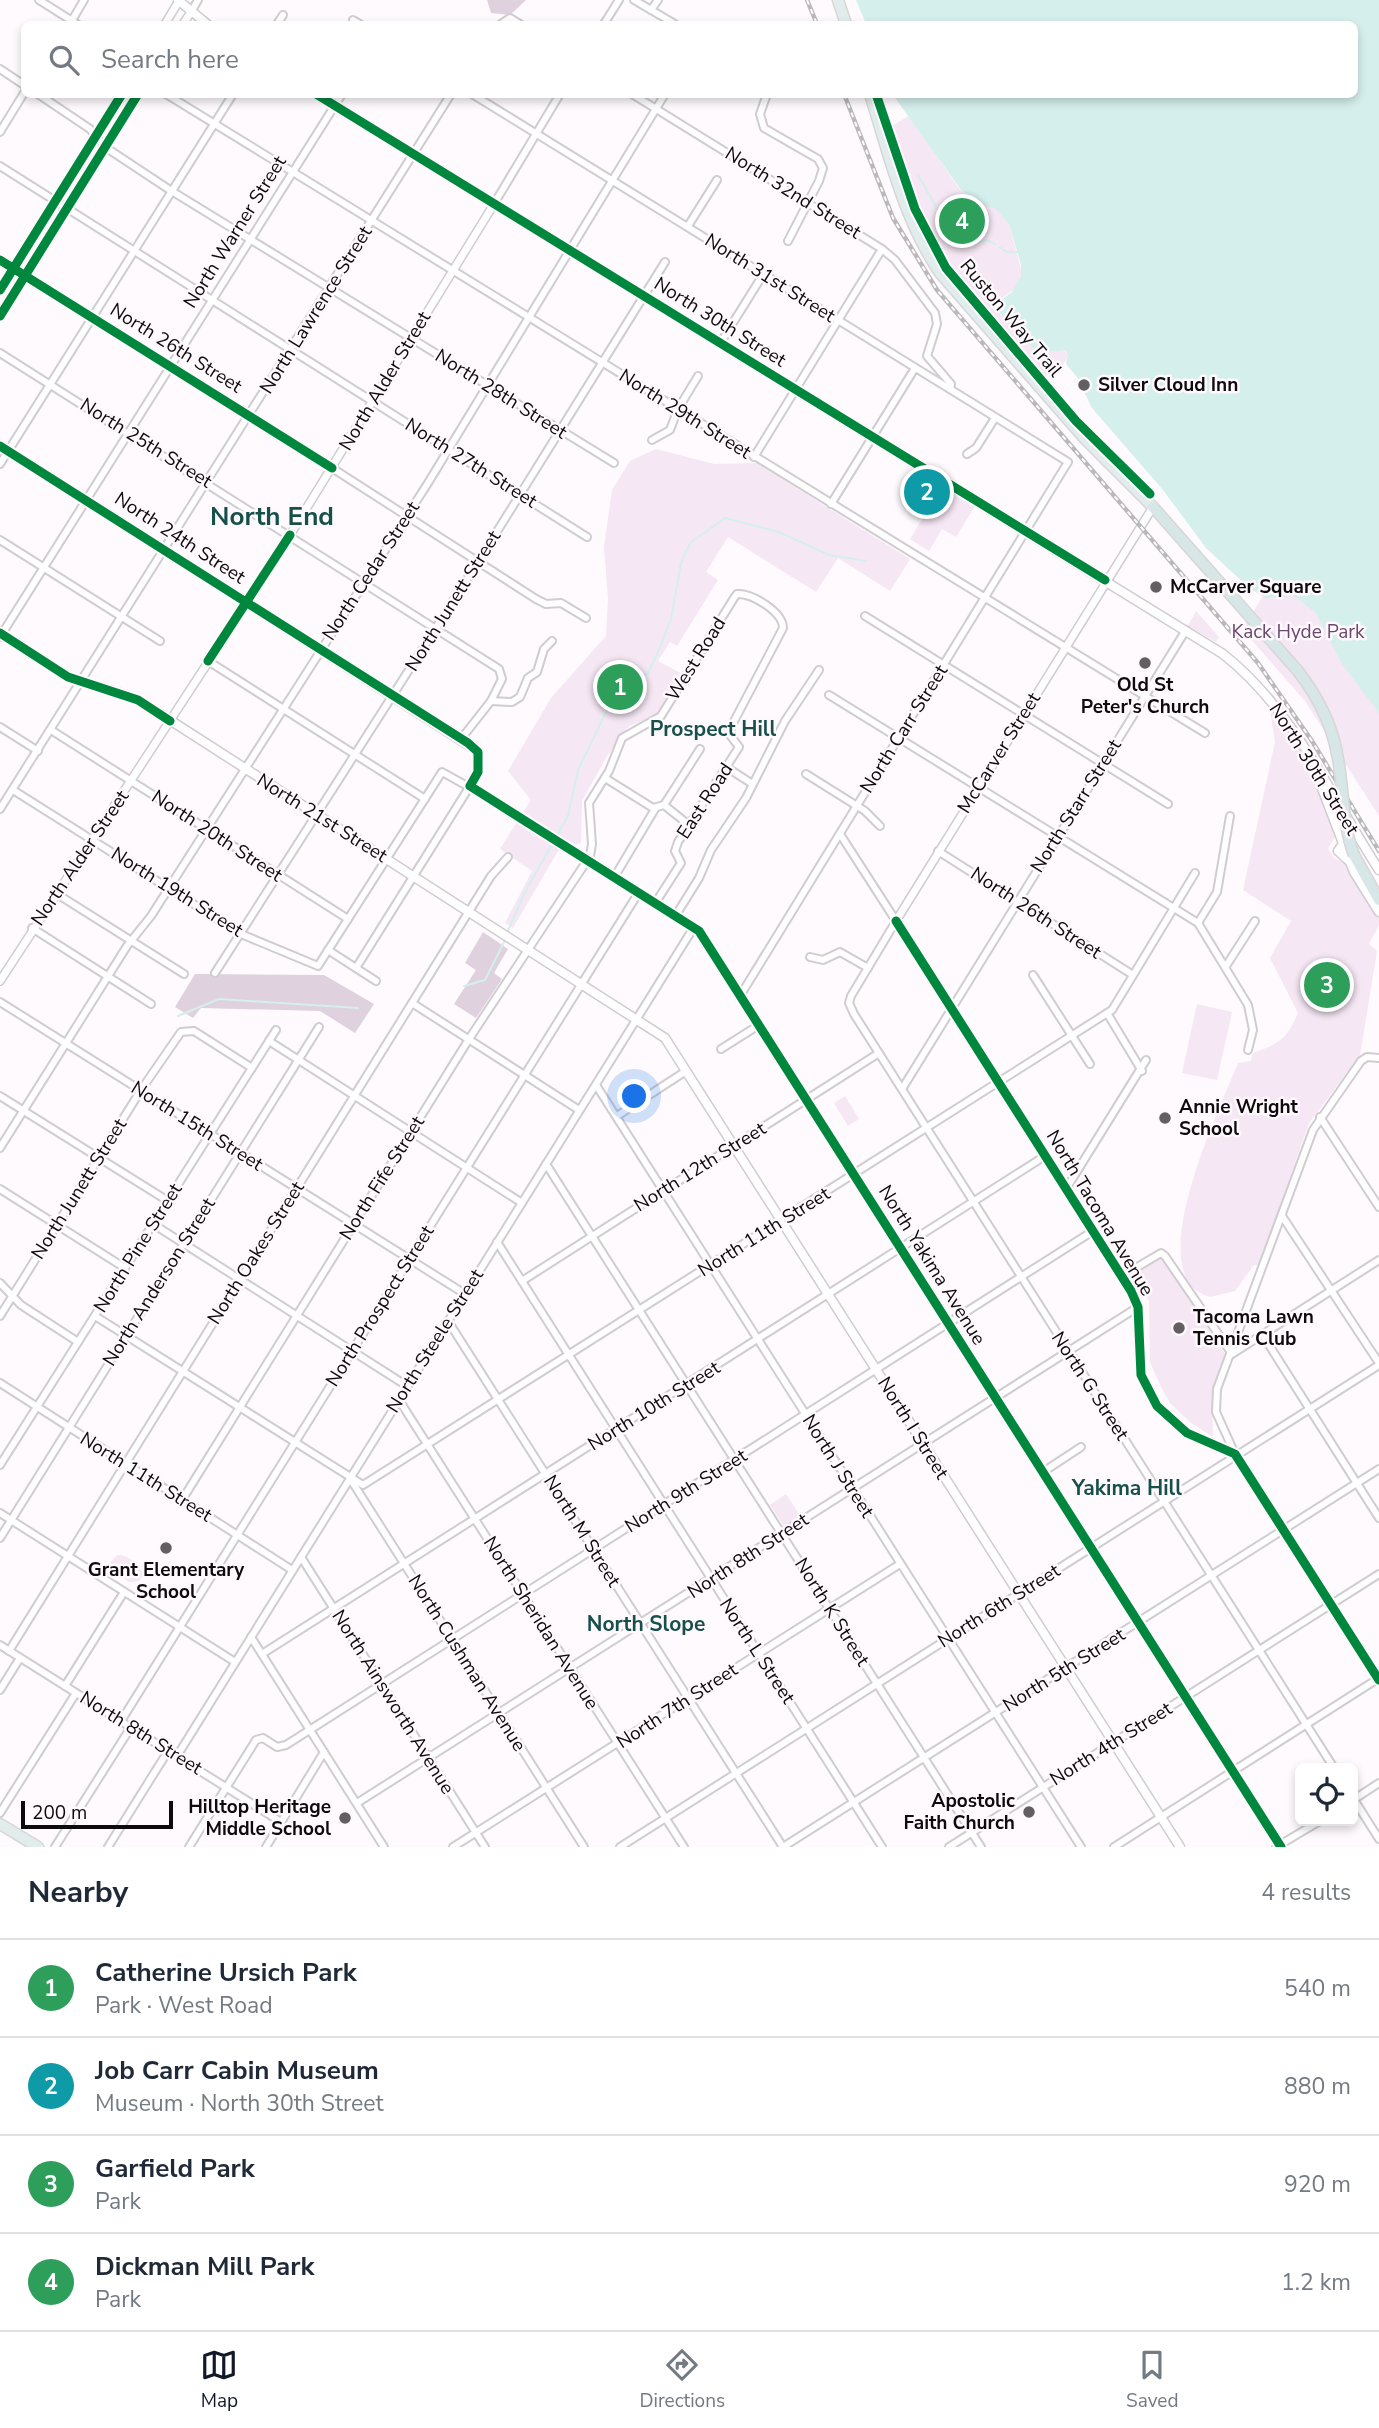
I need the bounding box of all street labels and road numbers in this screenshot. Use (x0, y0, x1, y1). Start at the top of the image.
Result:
street label: North 32nd Street (720, 141, 866, 245)
street label: North Warner Street (178, 150, 293, 313)
street label: North Lawrence Street (254, 221, 378, 399)
street label: North 31st Street (700, 227, 841, 329)
street label: Ruston Way Trail (954, 254, 1068, 383)
street label: North 30th Street (649, 271, 791, 373)
street label: North 26th Street (105, 297, 247, 399)
street label: North Alder Street (333, 306, 437, 456)
street label: North 28th Street (430, 343, 572, 445)
street label: North 29th Street (614, 363, 756, 465)
street label: North 25th Street (75, 392, 217, 494)
street label: North 27th Street (400, 412, 542, 514)
street label: North 24th Street (110, 486, 251, 590)
street label: North Cedar Street (316, 496, 426, 646)
street label: North Junett Street (399, 525, 507, 676)
street label: West Road (660, 612, 732, 706)
street label: North Carr Street (854, 659, 954, 798)
street label: McCarver Street (951, 687, 1047, 819)
street label: North 30th Street (1263, 698, 1365, 840)
street label: North Starr Street (1024, 734, 1128, 878)
street label: East Road (671, 758, 739, 844)
street label: North 21st Street (252, 767, 393, 869)
street label: North 20th Street (147, 784, 288, 888)
street label: North Alder Street (25, 785, 135, 931)
street label: North 19th Street (106, 841, 248, 943)
street label: North 26th Street (966, 861, 1107, 965)
street label: North 15th Street (126, 1075, 268, 1177)
street label: North Fife Street (333, 1111, 431, 1245)
street label: North Junett Street (25, 1113, 133, 1264)
street label: North 12th Street (629, 1116, 771, 1218)
street label: North Tacoma Avenue (1040, 1125, 1160, 1301)
street label: North Oakes Street (201, 1176, 311, 1329)
street label: North Pine Street (88, 1178, 189, 1318)
street label: North Yakima Avenue (872, 1180, 992, 1350)
street label: North 11th Street (693, 1181, 835, 1283)
street label: North Anderson Street (97, 1193, 222, 1371)
street label: North Prospect Street (320, 1220, 440, 1392)
street label: North Steele Street (380, 1264, 490, 1418)
street label: North G Street (1045, 1327, 1135, 1446)
street label: North 10th Street (583, 1355, 725, 1457)
street label: North I Street (871, 1372, 955, 1484)
street label: North J Street (796, 1409, 880, 1523)
street label: North 11th Street (75, 1426, 217, 1528)
street label: North 9th Street (620, 1443, 752, 1539)
street label: North M Street (537, 1470, 627, 1592)
street label: North 8th Street (682, 1507, 814, 1605)
street label: North Sheridan Avenue (477, 1531, 605, 1715)
street label: North K Street (788, 1553, 876, 1671)
street label: North 6th Street (933, 1558, 1065, 1654)
street label: North Cushman Avenue (402, 1570, 532, 1756)
street label: North L Street (713, 1593, 801, 1709)
street label: North Ainsworth Avenue (326, 1605, 460, 1799)
street label: North 5th Street (998, 1622, 1130, 1718)
street label: North 7th Street (611, 1657, 743, 1755)
street label: North 8th Street (75, 1685, 207, 1781)
street label: North 4th Street (1045, 1696, 1177, 1792)

